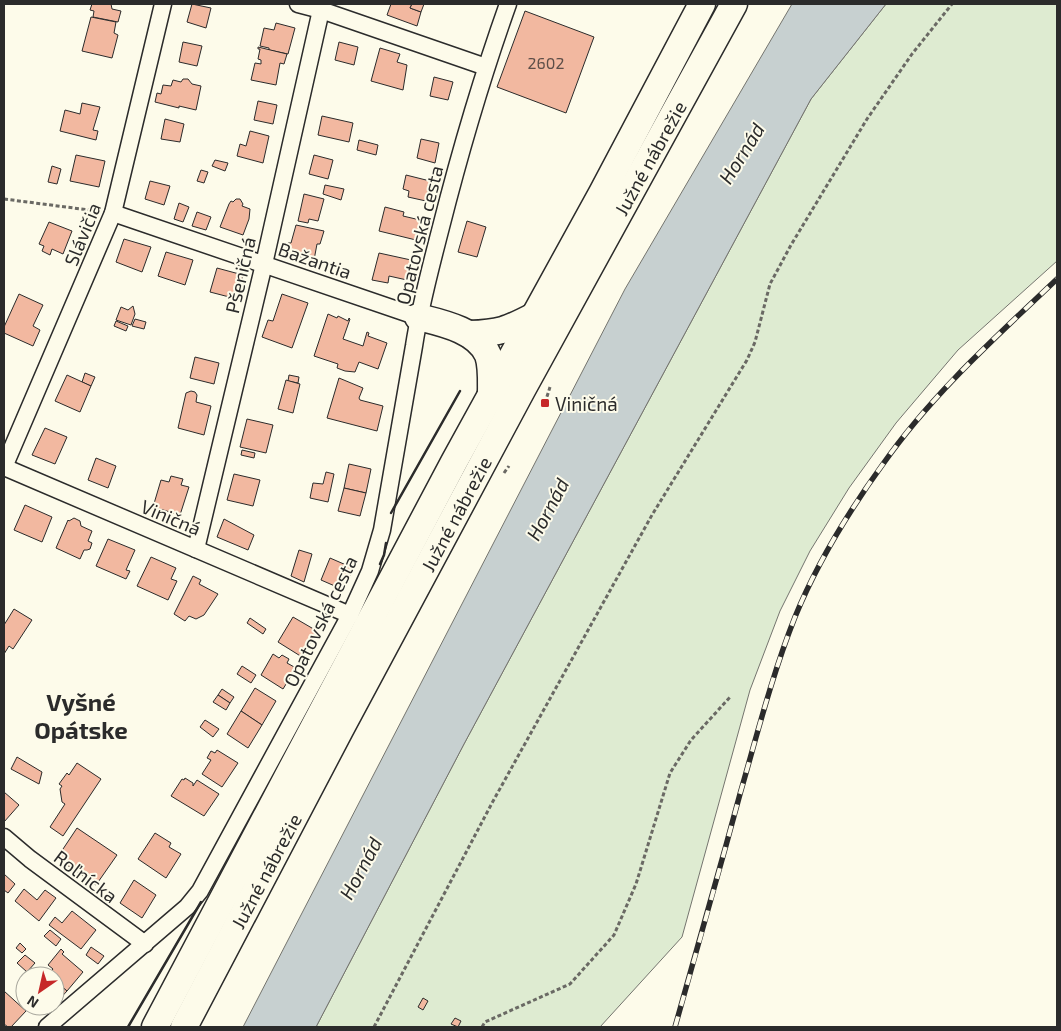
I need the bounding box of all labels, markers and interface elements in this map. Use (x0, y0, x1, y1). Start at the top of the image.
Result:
house number: 2602 (528, 53, 564, 72)
street label: Južné nábrežie (609, 97, 691, 219)
water label: Hornád (713, 118, 769, 188)
street label: Opatovská cesta (391, 163, 447, 307)
street label: Slávičia (59, 199, 105, 269)
street label: Pšeničná (220, 235, 260, 315)
street label: Bažantia (275, 237, 355, 283)
place label: Viničná (555, 392, 618, 415)
marker: Viničná (539, 397, 551, 409)
street label: Južné nábrežie (416, 453, 496, 575)
water label: Hornád (521, 473, 574, 544)
street label: Viničná (138, 494, 204, 540)
street label: Opatovská cesta (278, 552, 362, 690)
district label: Vyšné Opátske (34, 687, 128, 744)
street label: Južné nábrežie (226, 810, 306, 932)
water label: Hornád (334, 832, 387, 903)
street label: Roľnícka (50, 845, 122, 907)
north arrow (15, 966, 65, 1016)
text: N (24, 992, 41, 1012)

